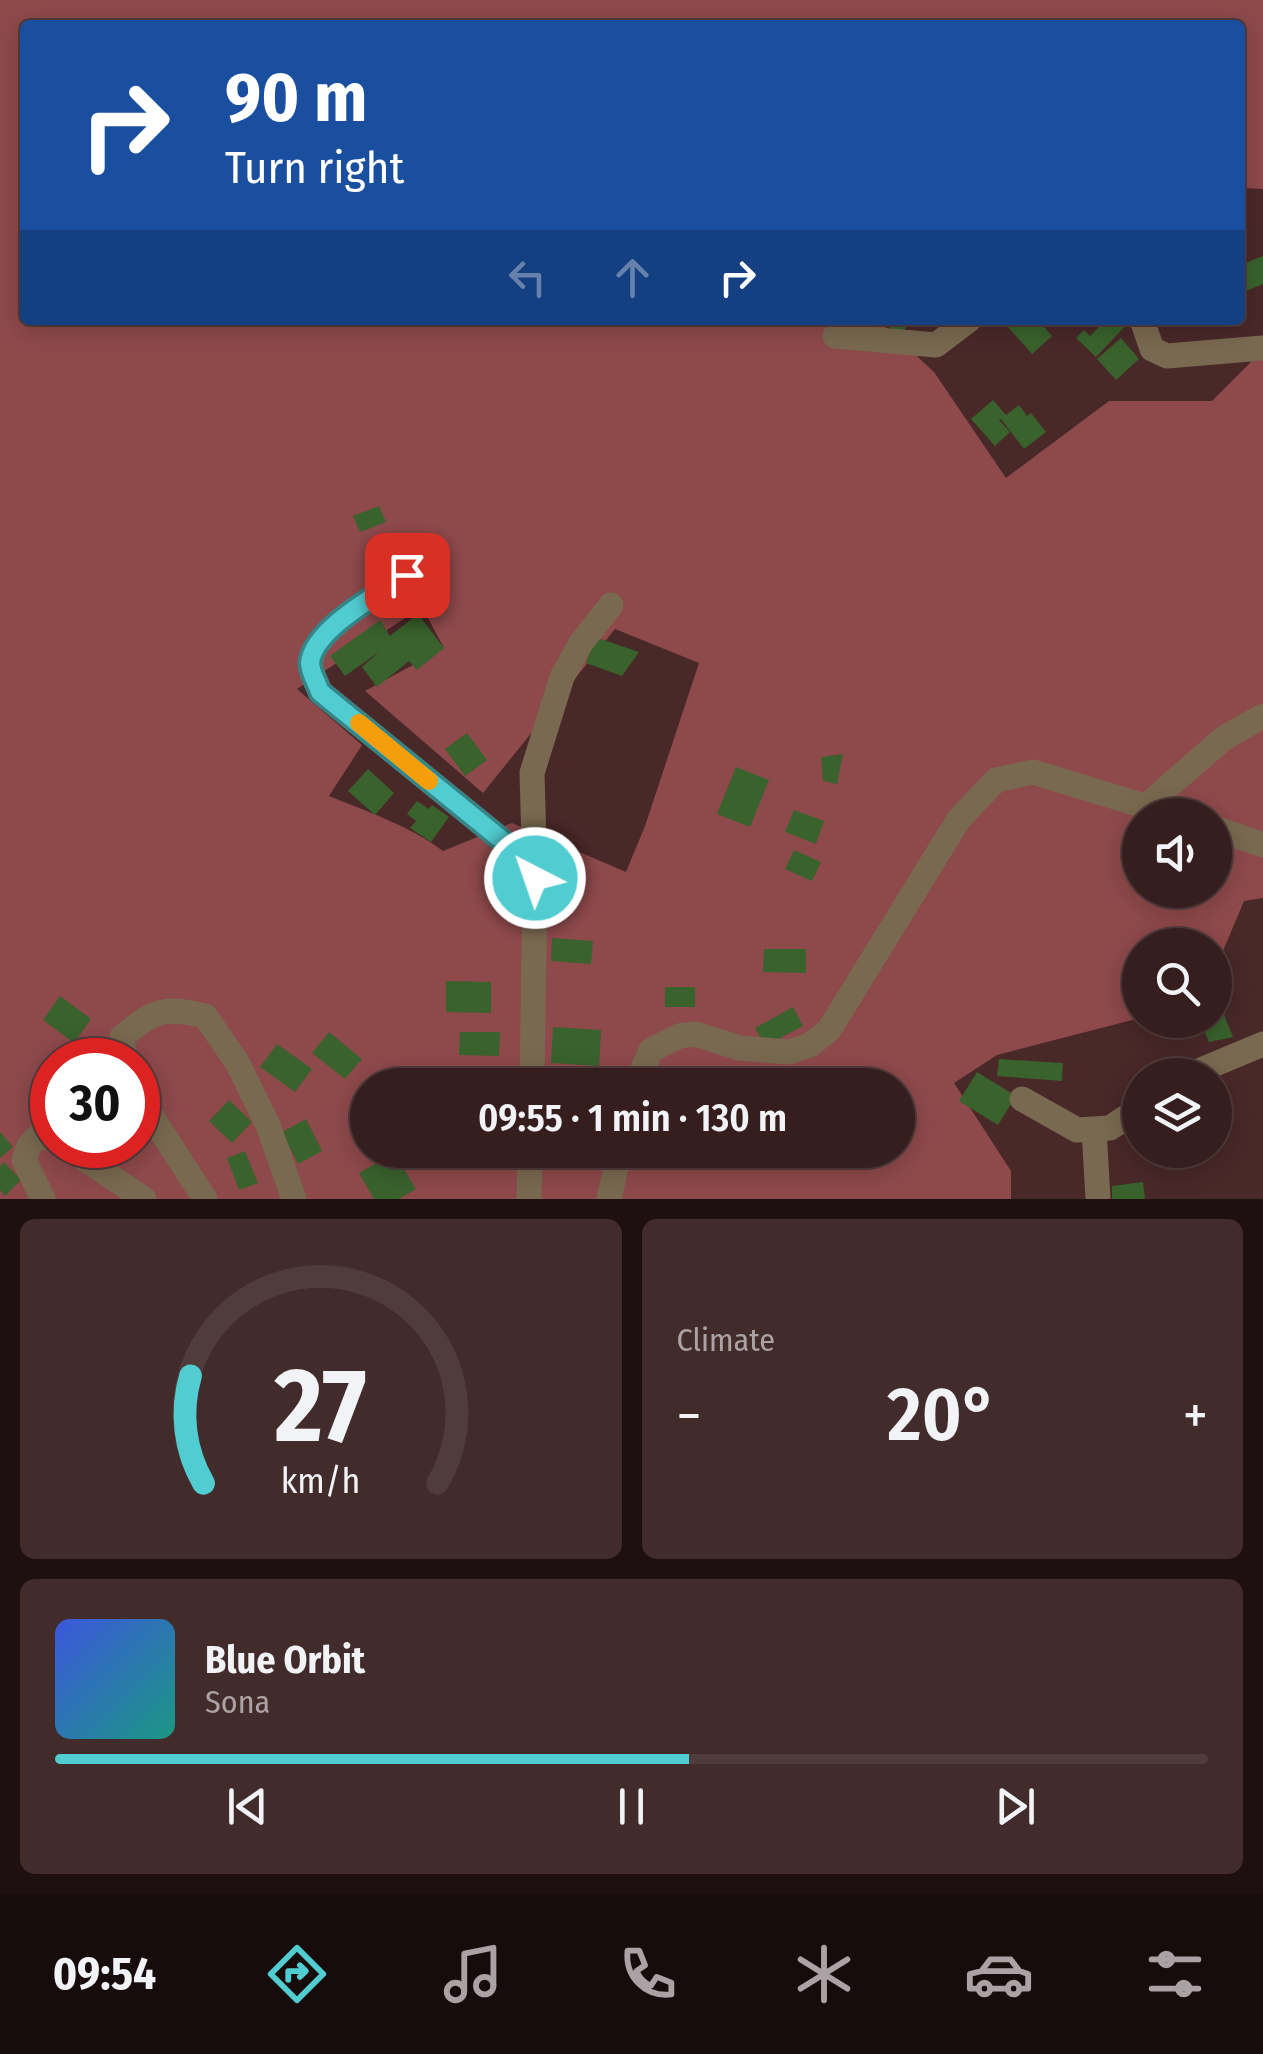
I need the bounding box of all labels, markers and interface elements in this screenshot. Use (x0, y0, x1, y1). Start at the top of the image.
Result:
text: 90 m (225, 56, 367, 140)
icon: right (60, 60, 190, 190)
text: Turn right (225, 141, 404, 195)
icon: left (500, 250, 555, 305)
icon: ahead (605, 250, 660, 305)
icon: right (710, 250, 765, 305)
pin (365, 533, 450, 618)
icon: arrive (380, 548, 435, 603)
map controls (1122, 798, 1232, 1168)
button: sound (1122, 798, 1232, 908)
position arrow (483, 826, 587, 930)
button: search (1122, 928, 1232, 1038)
speed limit sign: 30 (30, 1038, 160, 1168)
button: layers (1122, 1058, 1232, 1168)
text: 09:55 · 1 min · 130 m (478, 1095, 787, 1141)
text: Climate (677, 1321, 775, 1359)
text: 27 (274, 1344, 367, 1469)
text: 20° (887, 1370, 997, 1460)
text: − (677, 1383, 701, 1449)
text: + (1183, 1383, 1208, 1449)
text: km/h (281, 1460, 361, 1502)
text: Blue Orbit (205, 1637, 365, 1683)
text: Sona (205, 1683, 270, 1721)
icon: previous (220, 1779, 275, 1834)
icon: pause (604, 1779, 659, 1834)
icon: next (988, 1779, 1043, 1834)
icon: directions (262, 1939, 332, 2009)
icon: music (438, 1939, 508, 2009)
icon: phone (613, 1939, 683, 2009)
icon: climate (789, 1939, 859, 2009)
icon: car (964, 1939, 1034, 2009)
icon: filters (1140, 1939, 1210, 2009)
text: 09:54 (53, 1947, 156, 2001)

